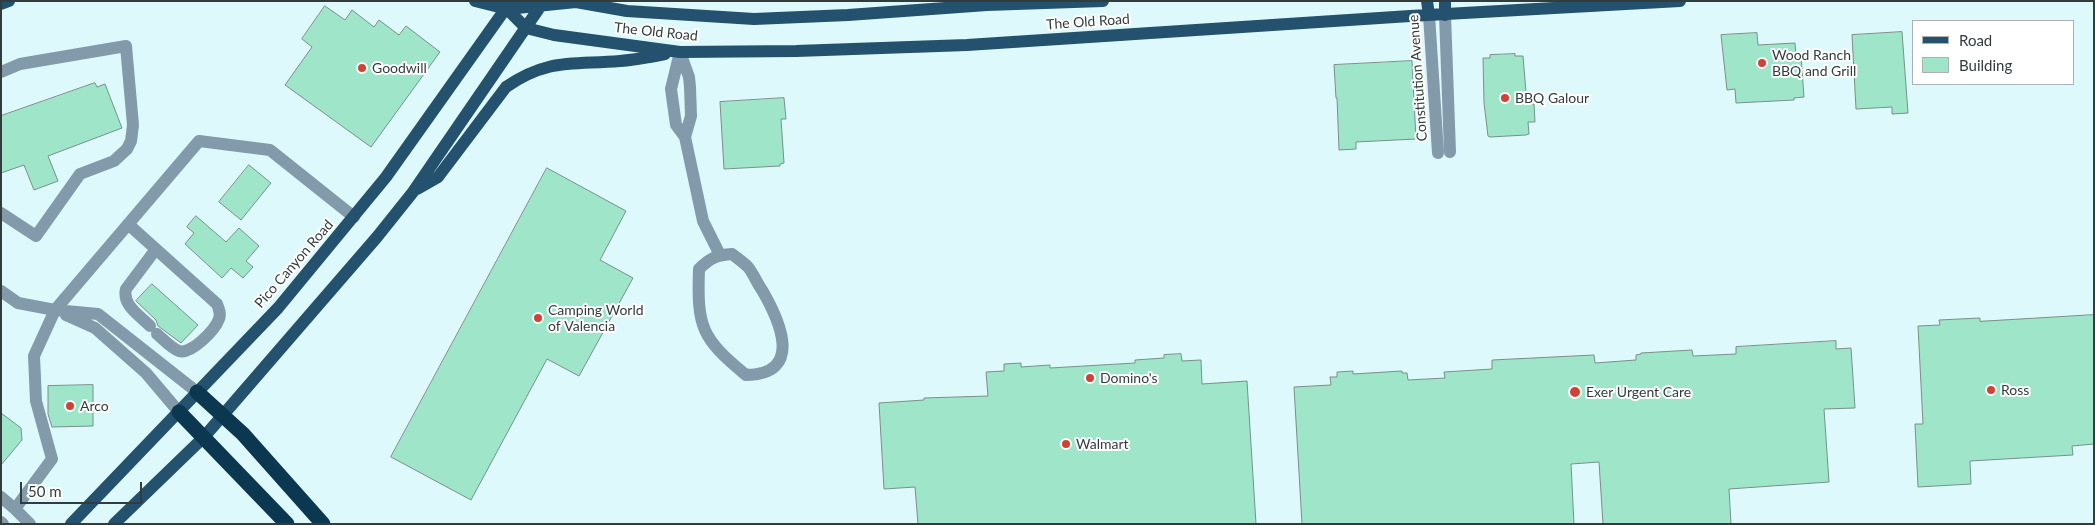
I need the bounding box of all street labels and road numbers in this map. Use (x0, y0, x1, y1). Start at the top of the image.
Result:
street label: The Old Road (1046, 11, 1130, 33)
street label: Constitution Avenue (1405, 14, 1431, 142)
street label: The Old Road (613, 19, 699, 45)
street label: Pico Canyon Road (251, 217, 337, 311)

